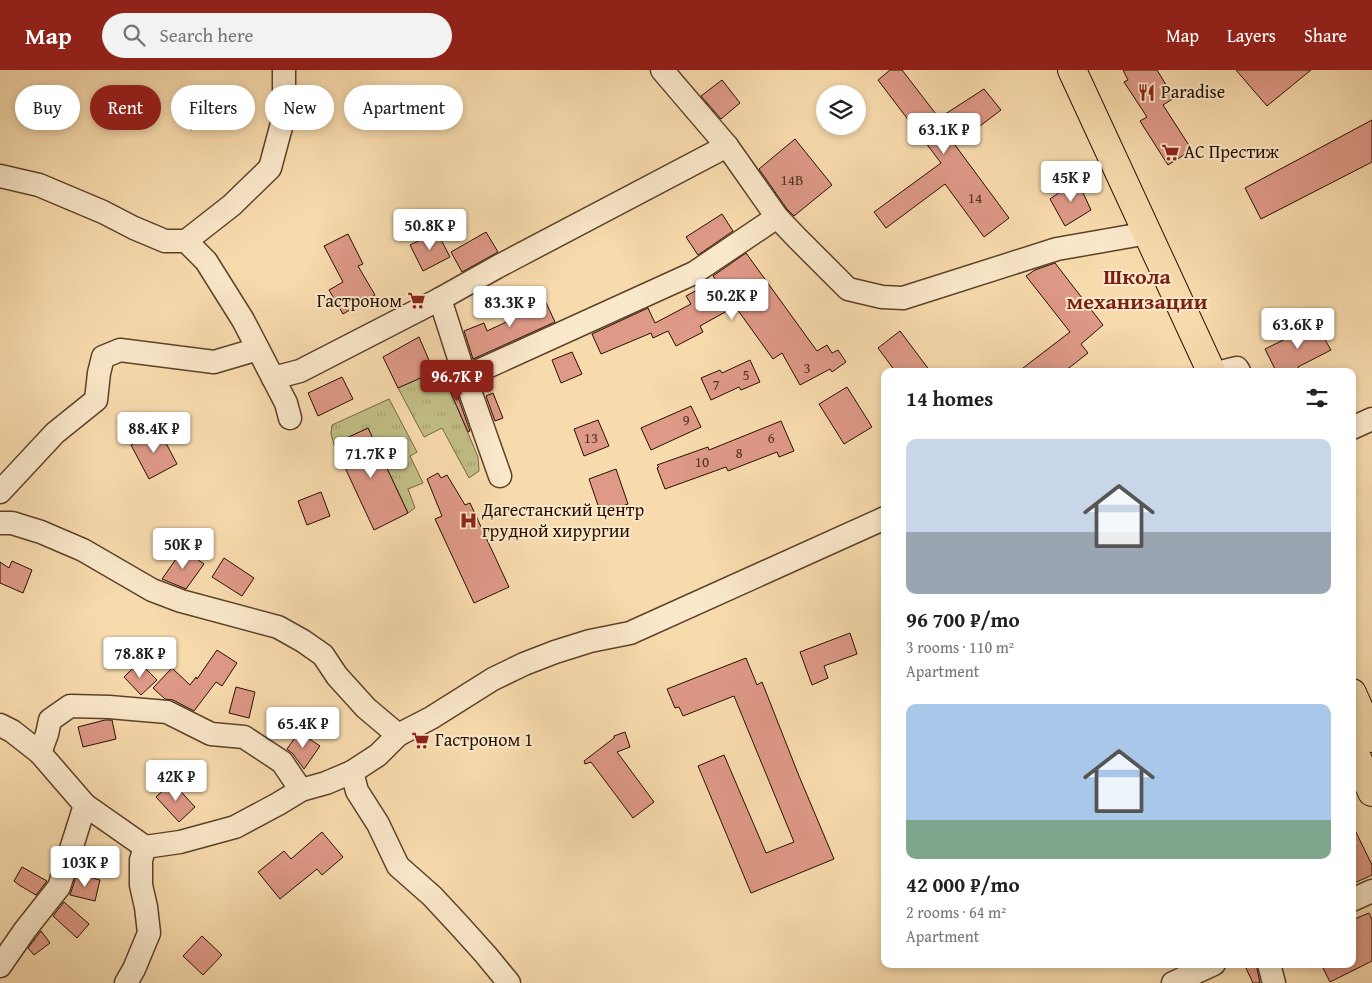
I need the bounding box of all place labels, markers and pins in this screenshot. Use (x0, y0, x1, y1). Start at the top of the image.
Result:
place label: Paradise (1161, 78, 1225, 105)
restaurant icon: Paradise (1137, 82, 1157, 102)
pin: 63.1K ₽ (898, 112, 990, 155)
place label: АС Престиж (1184, 138, 1280, 165)
supermarket icon: АС Престиж (1160, 142, 1180, 162)
pin: 45K ₽ (1036, 160, 1106, 203)
pin: 50.8K ₽ (384, 208, 476, 251)
pin: 50.2K ₽ (686, 278, 778, 321)
pin: 83.3K ₽ (464, 286, 556, 328)
place label: Гастроном (317, 287, 402, 314)
supermarket icon: Гастроном (406, 291, 426, 311)
pin: 63.6K ₽ (1252, 308, 1344, 350)
pin: 96.7K ₽ (411, 360, 503, 402)
pin: 88.4K ₽ (108, 412, 200, 454)
pin: 71.7K ₽ (325, 436, 417, 479)
place label: Дагестанский центр грудной хирургии (481, 496, 644, 544)
hospital icon: Дагестанский центр грудной хирургии (458, 510, 478, 530)
pin: 50K ₽ (148, 528, 218, 570)
pin: 78.8K ₽ (94, 636, 186, 679)
pin: 65.4K ₽ (257, 706, 349, 749)
place label: Гастроном 1 (435, 726, 533, 753)
supermarket icon: Гастроном 1 (411, 730, 431, 750)
pin: 42K ₽ (141, 760, 211, 802)
pin: 103K ₽ (44, 846, 126, 888)

